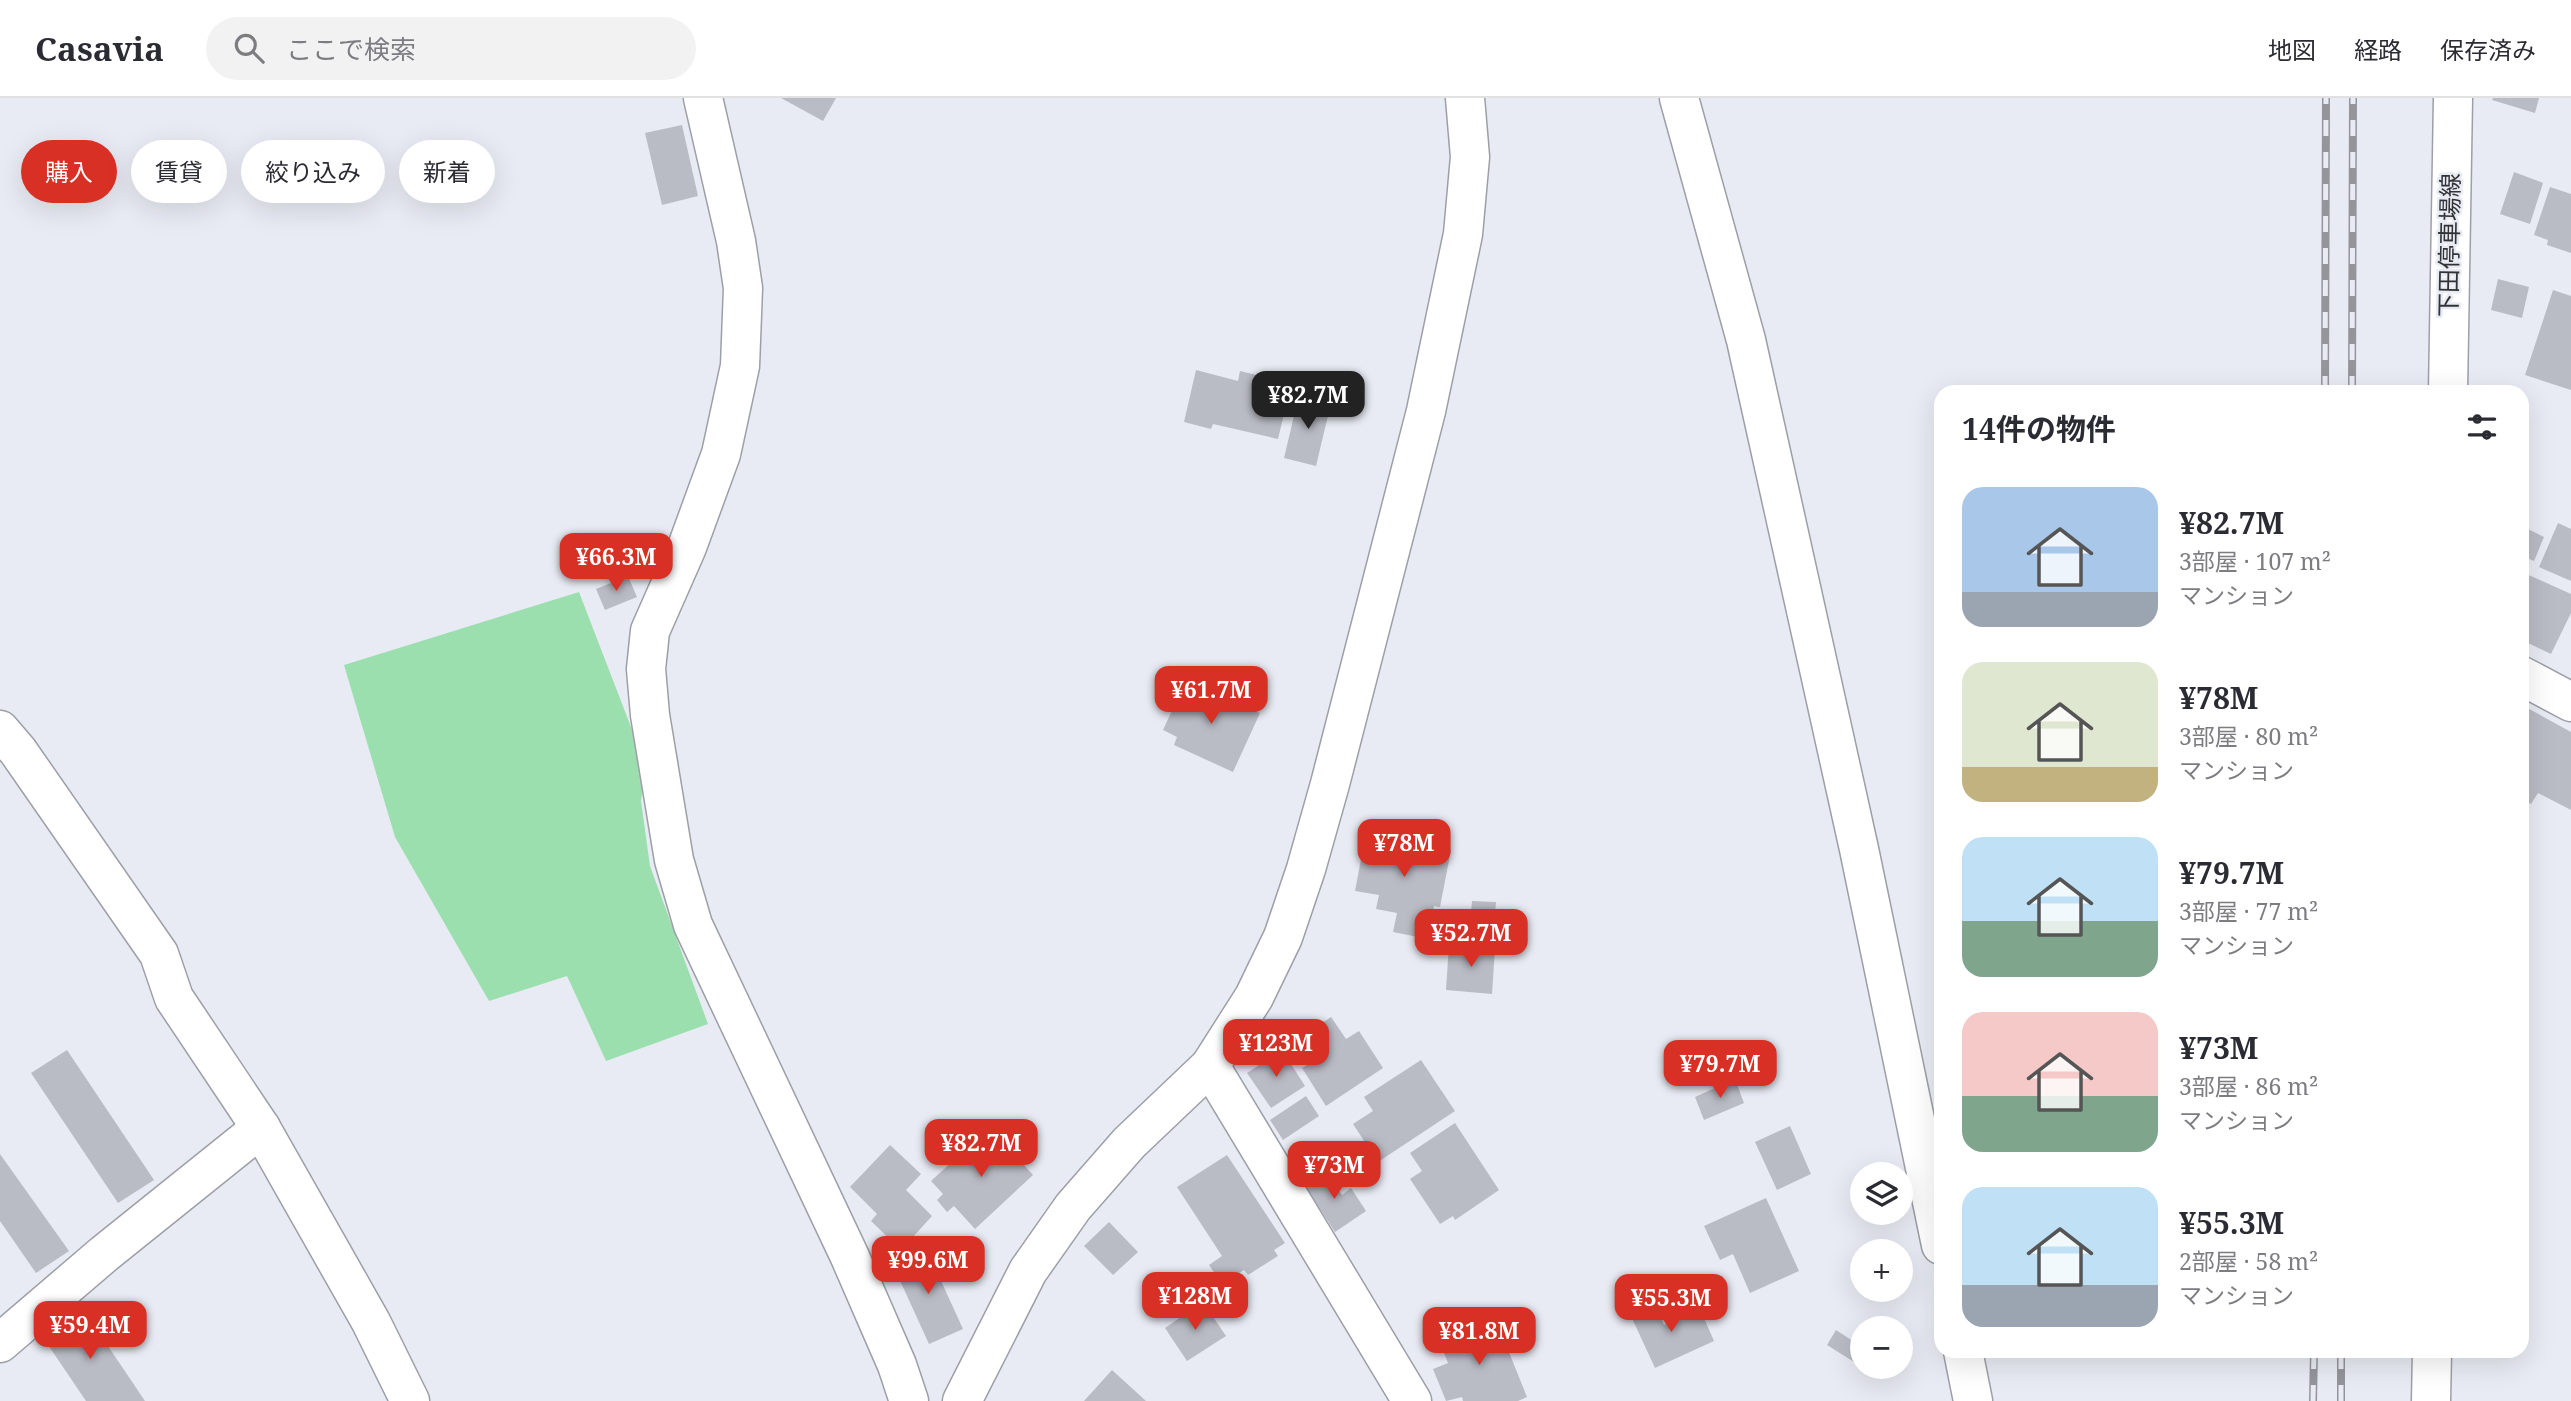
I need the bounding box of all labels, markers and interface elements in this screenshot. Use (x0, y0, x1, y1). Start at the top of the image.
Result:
search box (206, 17, 696, 80)
text: Casavia (35, 26, 164, 71)
icon: search (230, 29, 268, 67)
text: ここで検索 (286, 31, 416, 67)
text: 地図 (2268, 33, 2316, 66)
text: 経路 (2354, 33, 2402, 66)
text: 保存済み (2440, 33, 2536, 66)
chip: 購入 (21, 140, 117, 203)
chip: 賃貸 (131, 140, 227, 203)
chip: 絞り込み (241, 140, 385, 203)
chip: 新着 (399, 140, 495, 203)
street label: 下田停車場線 (2431, 173, 2466, 317)
pin: ¥82.7M (1251, 372, 1365, 431)
text: ¥82.7M (1268, 378, 1348, 410)
text: 14件の物件 (1962, 408, 2116, 449)
icon: filters (2463, 408, 2501, 446)
text: ¥82.7M (2179, 502, 2284, 543)
icon: home (2018, 515, 2102, 599)
pin: ¥66.3M (559, 533, 673, 593)
text: ¥66.3M (576, 540, 656, 572)
text: 3部屋 · 107 m² (2179, 545, 2331, 577)
text: マンション (2179, 579, 2294, 611)
pin: ¥61.7M (1154, 666, 1268, 726)
text: ¥61.7M (1171, 673, 1251, 705)
text: ¥78M (2179, 677, 2258, 718)
icon: home (2018, 690, 2102, 774)
text: 3部屋 · 80 m² (2179, 720, 2318, 752)
text: マンション (2179, 754, 2294, 786)
pin: ¥78M (1363, 820, 1445, 879)
text: ¥78M (1374, 826, 1434, 858)
text: ¥79.7M (2179, 852, 2284, 893)
icon: home (2018, 865, 2102, 949)
text: 3部屋 · 77 m² (2179, 895, 2318, 927)
pin: ¥52.7M (1414, 910, 1528, 969)
text: ¥52.7M (1431, 916, 1511, 948)
text: マンション (2179, 929, 2294, 961)
pin: ¥123M (1227, 1020, 1325, 1079)
text: ¥123M (1239, 1026, 1313, 1058)
text: ¥73M (2179, 1027, 2258, 1068)
pin: ¥79.7M (1663, 1040, 1777, 1100)
icon: home (2018, 1040, 2102, 1124)
text: ¥79.7M (1680, 1047, 1760, 1079)
text: 3部屋 · 86 m² (2179, 1070, 2318, 1102)
text: マンション (2179, 1104, 2294, 1136)
pin: ¥82.7M (924, 1119, 1038, 1179)
text: ¥82.7M (941, 1126, 1021, 1158)
pin: ¥73M (1293, 1142, 1375, 1201)
text: ¥73M (1304, 1148, 1364, 1180)
map controls (1850, 1162, 1913, 1379)
button: layers (1850, 1162, 1913, 1225)
text: ¥55.3M (2179, 1202, 2284, 1243)
icon: home (2018, 1215, 2102, 1299)
pin: ¥99.6M (871, 1236, 985, 1296)
button: + (1850, 1239, 1913, 1302)
text: ¥99.6M (888, 1243, 968, 1275)
text: 2部屋 · 58 m² (2179, 1245, 2318, 1277)
pin: ¥128M (1146, 1272, 1244, 1332)
pin: ¥55.3M (1614, 1274, 1728, 1334)
text: ¥128M (1158, 1279, 1232, 1311)
text: マンション (2179, 1279, 2294, 1311)
text: ¥55.3M (1631, 1281, 1711, 1313)
pin: ¥59.4M (33, 1302, 147, 1361)
text: ¥59.4M (50, 1308, 130, 1340)
pin: ¥81.8M (1422, 1308, 1536, 1367)
text: ¥81.8M (1439, 1314, 1519, 1346)
button: − (1850, 1316, 1913, 1379)

